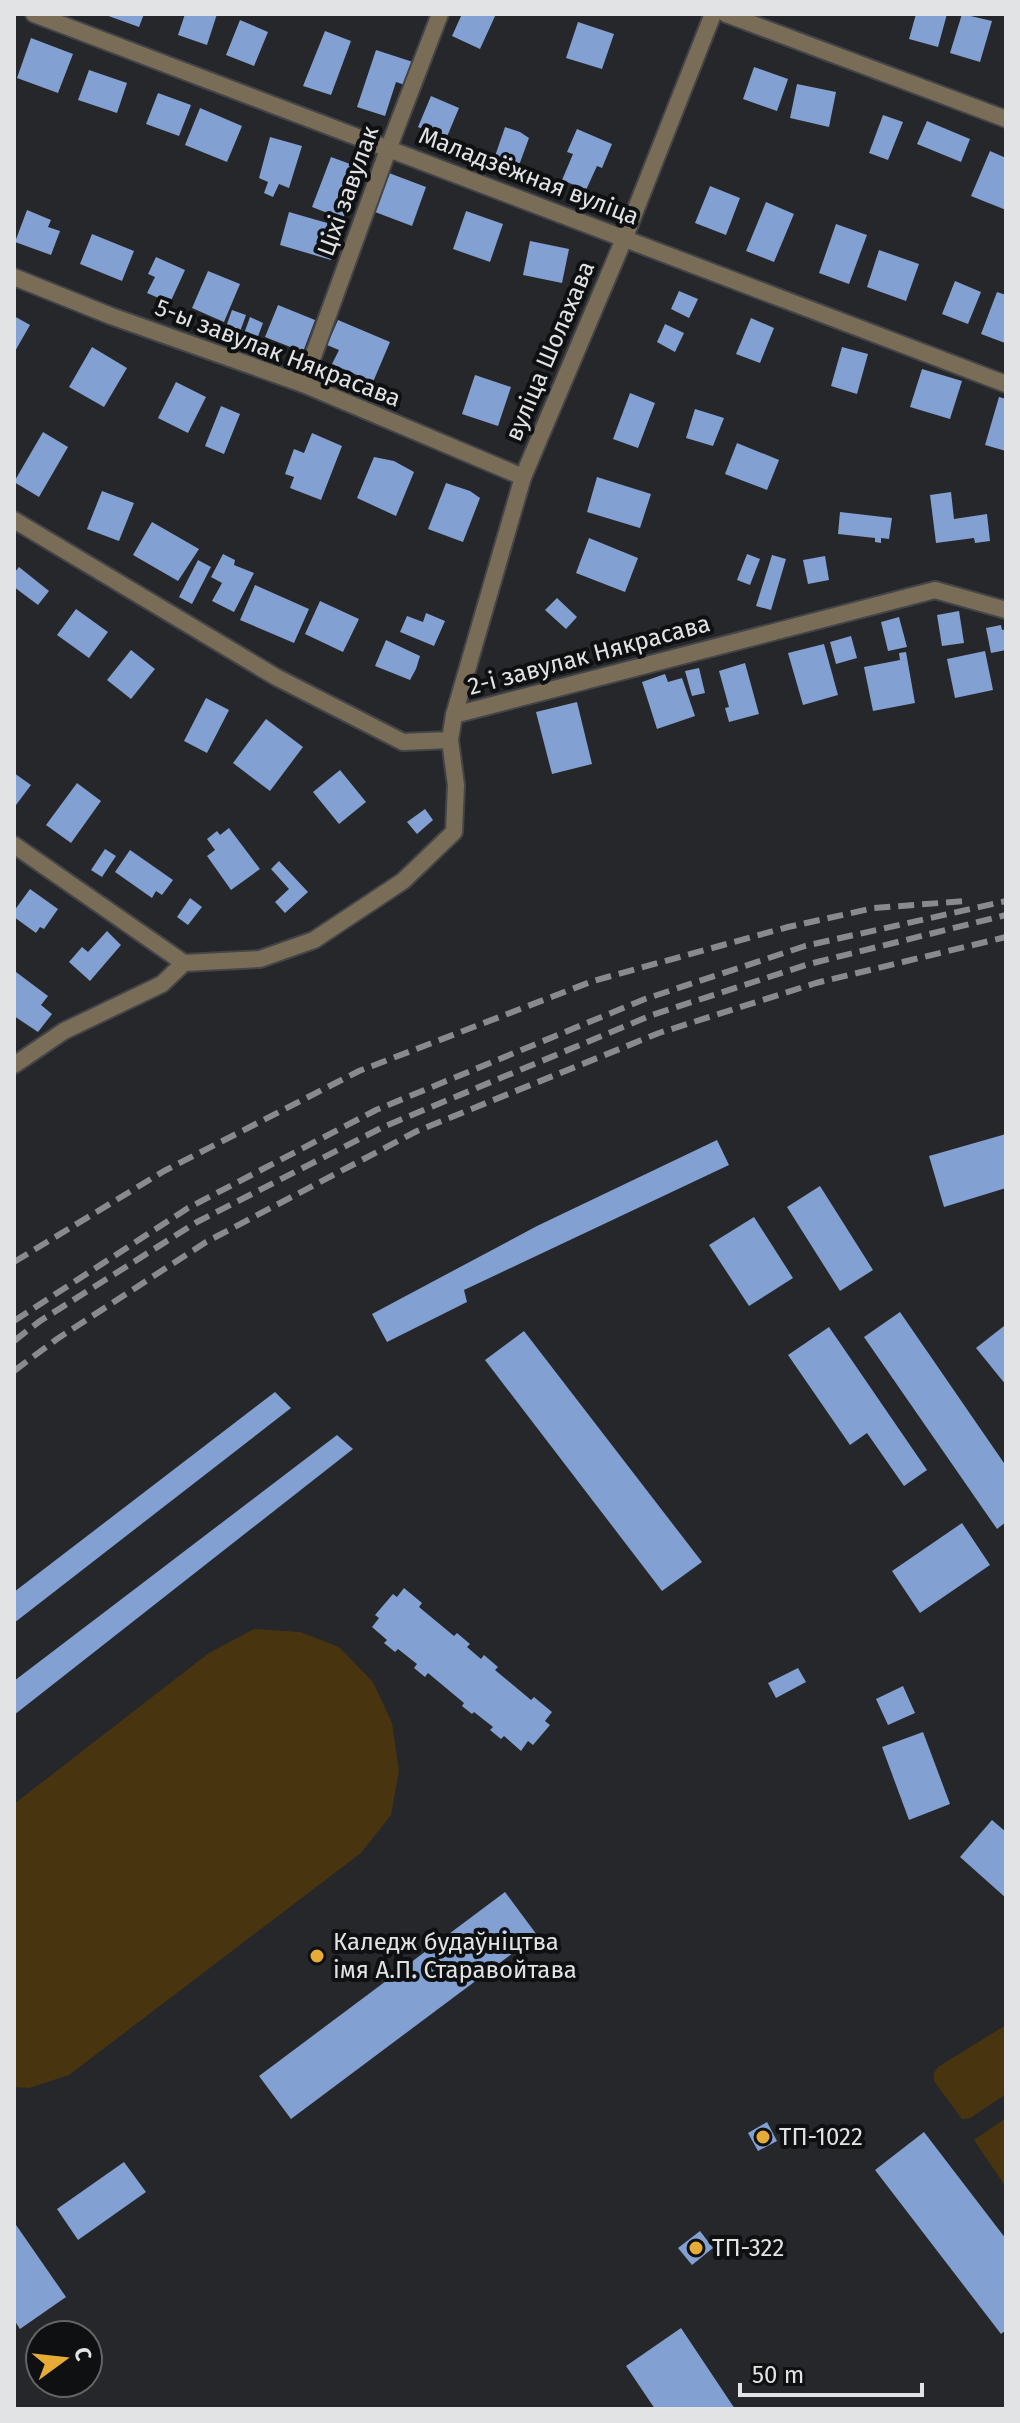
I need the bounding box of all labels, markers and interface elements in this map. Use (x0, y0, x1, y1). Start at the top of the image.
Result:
street label: Маладзёжная вуліца (415, 121, 643, 231)
street label: Ціхі завулак (312, 122, 385, 260)
street label: вуліца Шолахава (500, 257, 600, 445)
street label: 5-ы завулак Някрасава (151, 293, 405, 413)
street label: 2-і завулак Някрасава (465, 609, 713, 701)
place label: Каледж будаўніцтва імя А.П. Старавойтава (333, 1928, 577, 1984)
marker: Каледж будаўніцтва імя А.П. Старавойтава (308, 1947, 326, 1965)
place label: ТП-1022 (779, 2123, 863, 2151)
marker: ТП-1022 (754, 2128, 772, 2146)
place label: ТП-322 (712, 2234, 784, 2262)
marker: ТП-322 (687, 2239, 705, 2257)
north arrow (24, 2319, 104, 2399)
text: С (68, 2344, 98, 2364)
scale bar (740, 2347, 922, 2397)
text: 50 m (752, 2361, 804, 2389)

